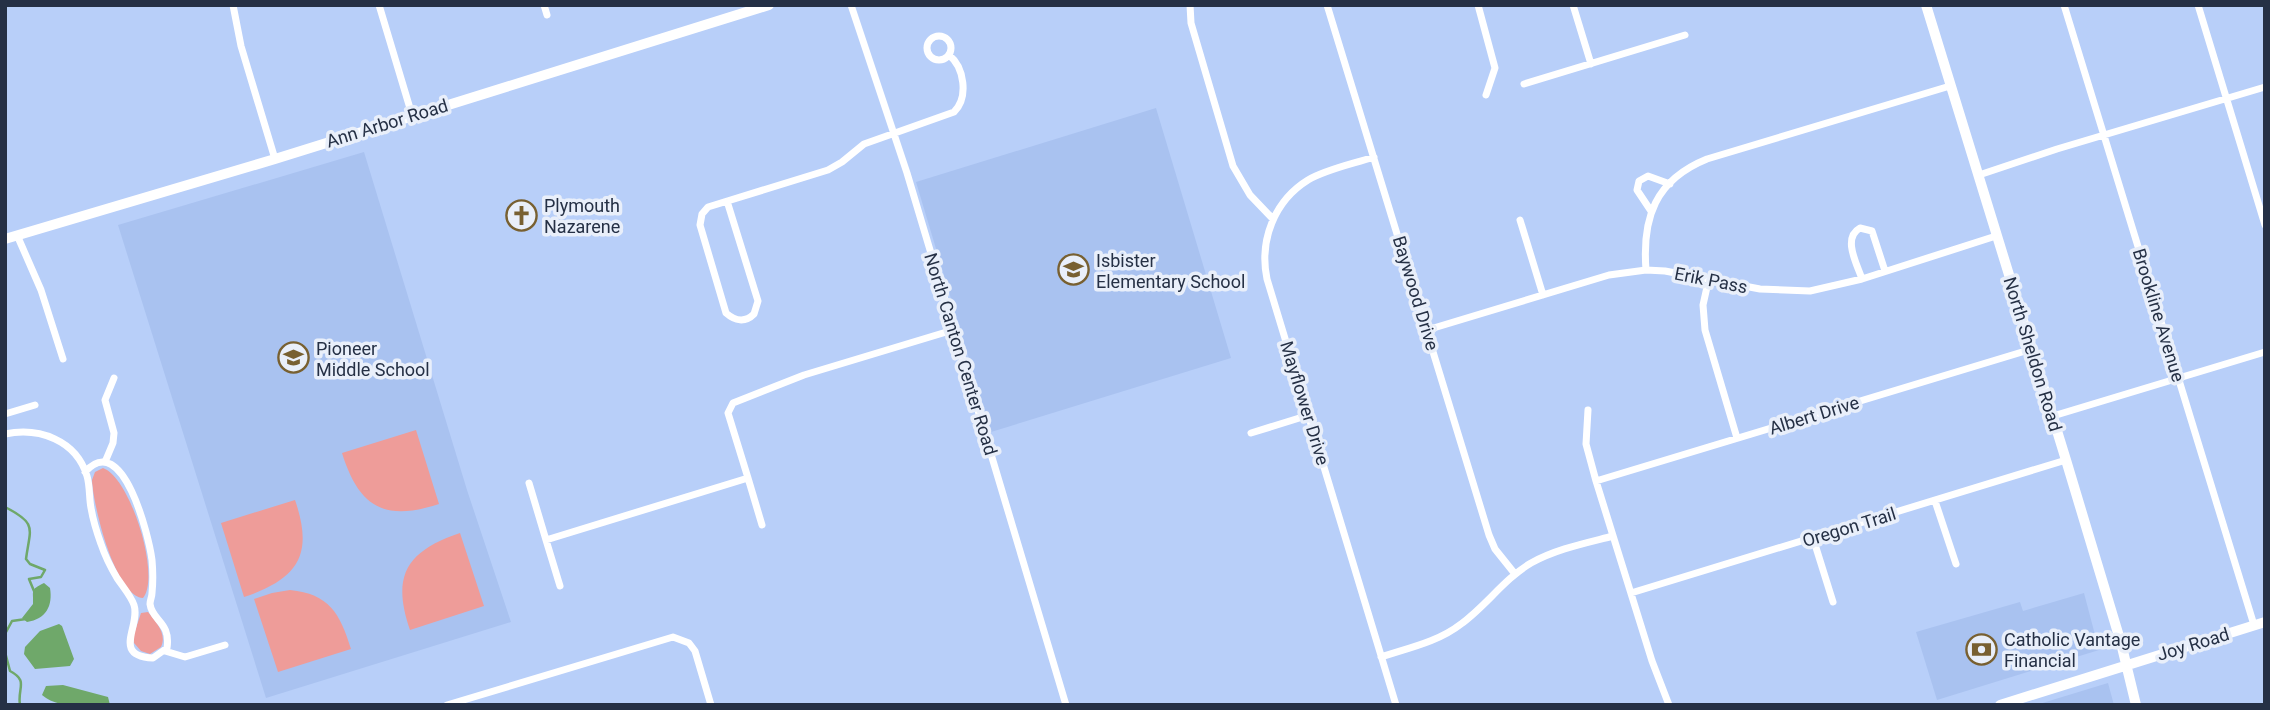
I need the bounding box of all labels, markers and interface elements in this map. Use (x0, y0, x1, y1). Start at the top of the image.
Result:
street label: Ann Arbor Road (324, 95, 450, 151)
place label: Plymouth Nazarene (544, 195, 620, 237)
church icon: Plymouth Nazarene (504, 198, 538, 232)
street label: Baywood Drive (1389, 233, 1443, 353)
street label: Brookline Avenue (2129, 246, 2189, 384)
street label: North Canton Center Road (920, 250, 1002, 458)
place label: Isbister Elementary School (1096, 250, 1245, 292)
school or university icon: Isbister Elementary School (1056, 253, 1090, 287)
street label: Erik Pass (1673, 263, 1749, 297)
street label: North Sheldon Road (1999, 274, 2067, 434)
place label: Pioneer Middle School (316, 338, 430, 380)
street label: Mayflower Drive (1276, 339, 1334, 467)
school or university icon: Pioneer Middle School (276, 341, 310, 375)
street label: Albert Drive (1766, 391, 1862, 439)
street label: Oregon Trail (1800, 503, 1898, 551)
street label: Joy Road (2154, 623, 2232, 665)
place label: Catholic Vantage Financial (2004, 629, 2140, 671)
bank icon: Catholic Vantage Financial (1964, 632, 1998, 666)

